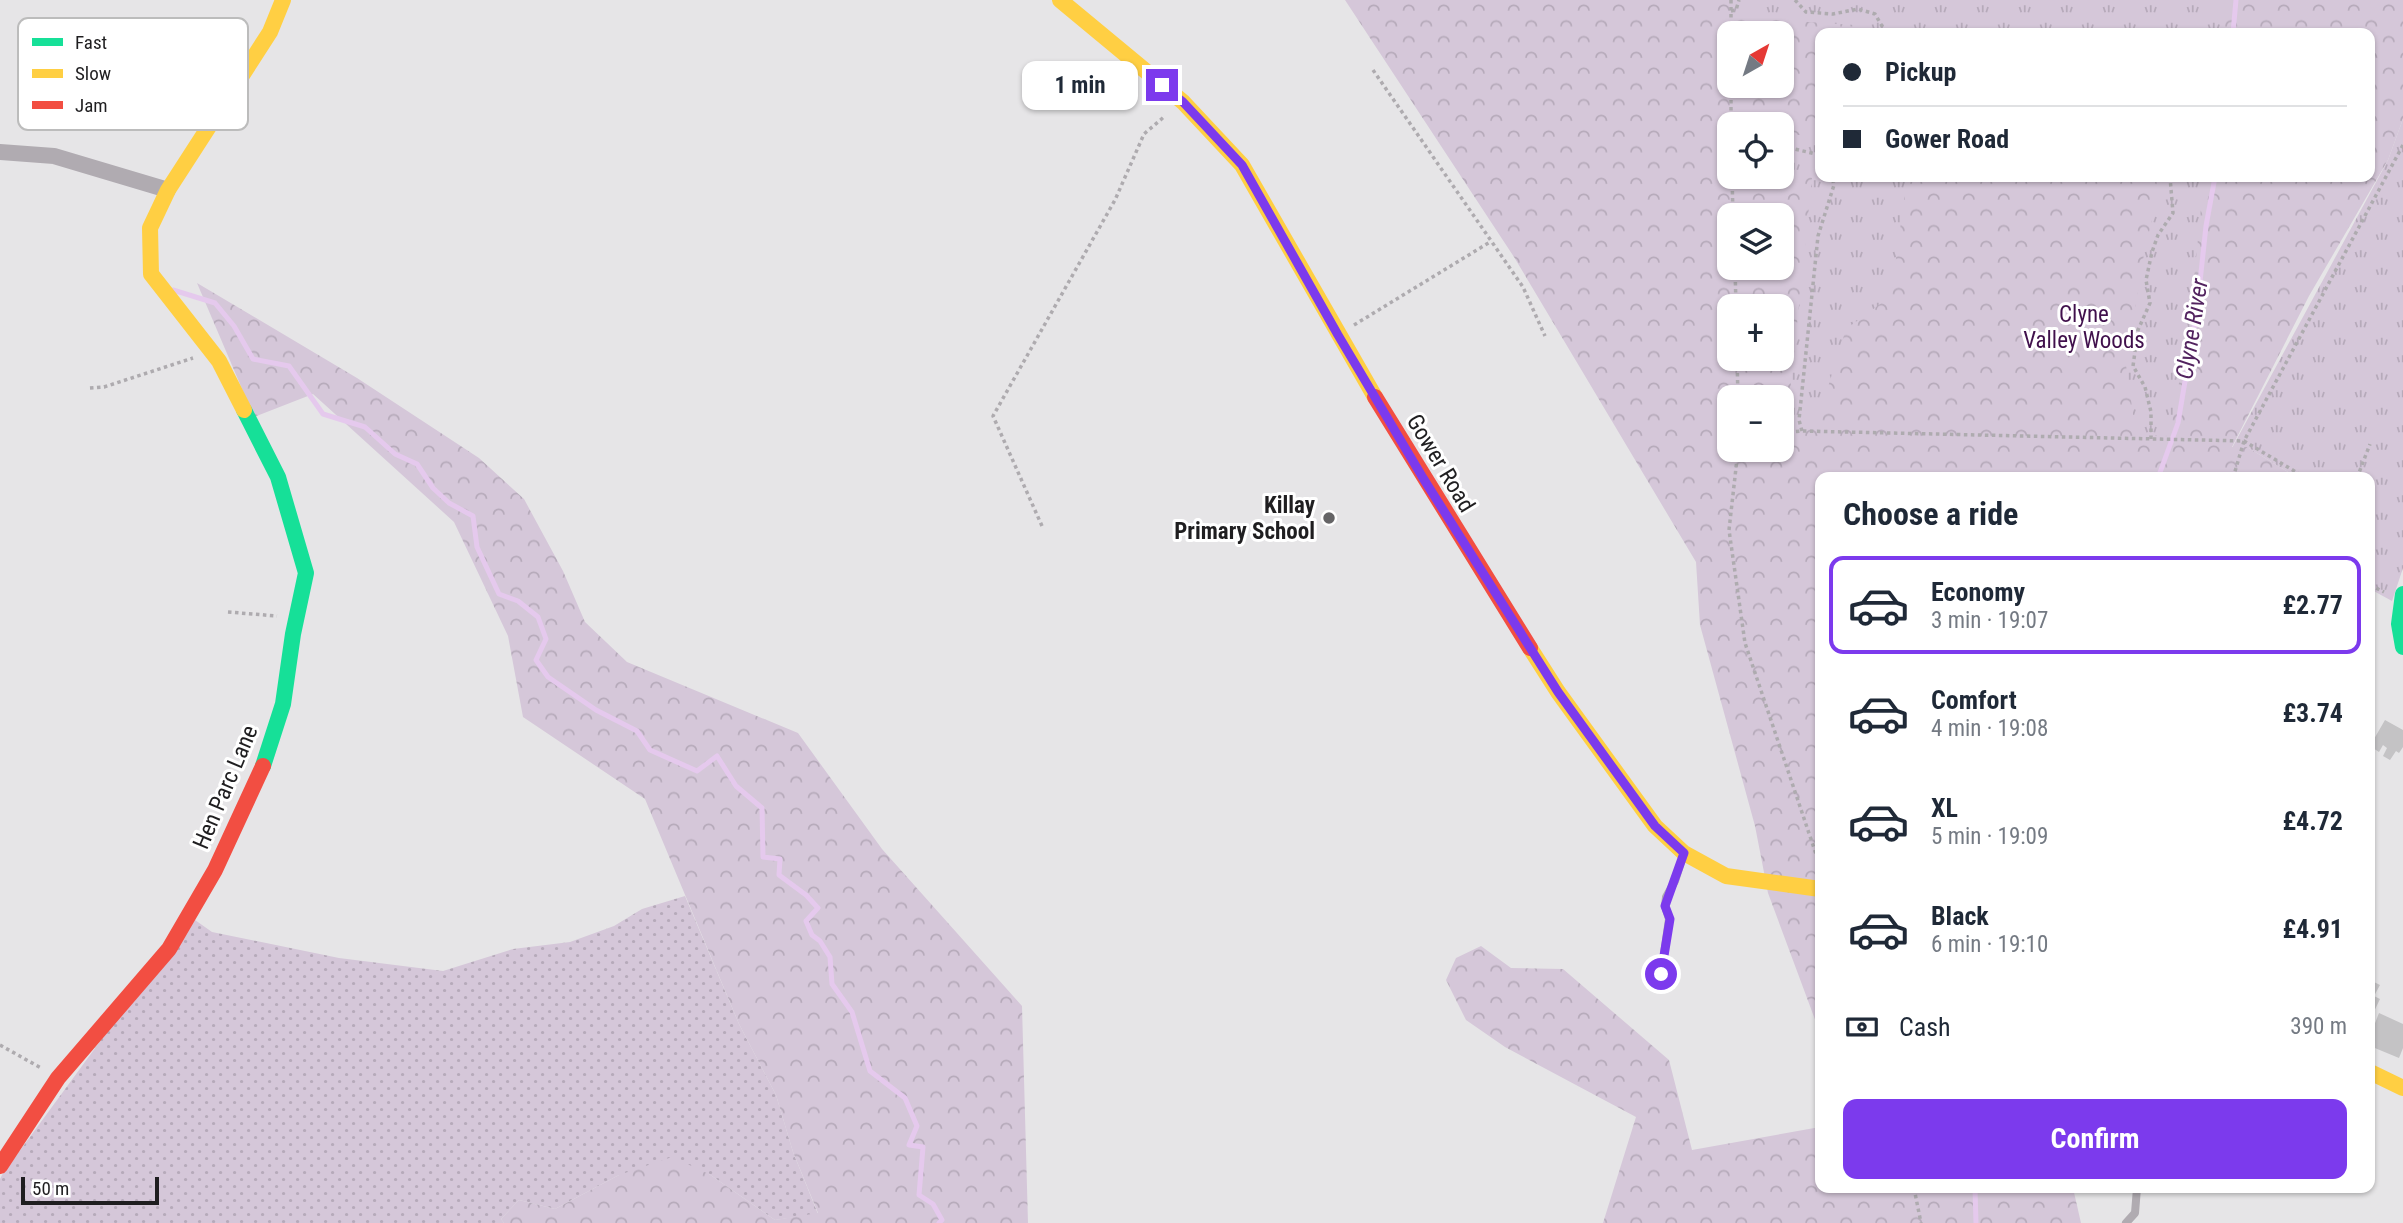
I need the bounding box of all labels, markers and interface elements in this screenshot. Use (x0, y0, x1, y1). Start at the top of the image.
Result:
legend (18, 18, 248, 130)
north arrow (1717, 21, 1794, 98)
map controls (1717, 21, 1794, 462)
text: Fast (75, 31, 107, 54)
text: Pickup (1885, 57, 1956, 87)
callout: 1 min (1022, 60, 1138, 110)
text: Slow (75, 62, 111, 85)
route end (1146, 69, 1178, 101)
text: 1 min (1054, 72, 1106, 99)
text: Jam (75, 94, 108, 117)
button: locate (1717, 112, 1794, 189)
text: Gower Road (1885, 124, 2009, 154)
button: layers (1717, 203, 1794, 280)
water label: Clyne River (2170, 276, 2214, 381)
button: + (1717, 294, 1794, 371)
park label: Clyne Valley Woods (2023, 301, 2145, 354)
button: − (1717, 385, 1794, 462)
street label: Gower Road (1401, 409, 1480, 517)
place label: Killay Primary School (1174, 492, 1316, 545)
text: Choose a ride (1843, 495, 2018, 533)
marker: Killay Primary School (1321, 510, 1337, 526)
icon: car (1847, 574, 1910, 637)
text: Economy (1931, 577, 2025, 607)
text: £2.77 (2282, 590, 2343, 620)
text: 3 min · 19:07 (1931, 607, 2048, 634)
icon: car (1847, 682, 1910, 745)
text: Comfort (1931, 685, 2017, 715)
text: £3.74 (2282, 698, 2343, 728)
text: 4 min · 19:08 (1931, 715, 2048, 742)
street label: Hen Parc Lane (187, 721, 264, 853)
icon: car (1847, 790, 1910, 853)
text: XL (1931, 793, 1958, 823)
text: £4.72 (2282, 806, 2343, 836)
text: 5 min · 19:09 (1931, 823, 2048, 850)
icon: car (1847, 898, 1910, 961)
text: Black (1931, 901, 1989, 931)
text: £4.91 (2282, 914, 2343, 944)
text: 6 min · 19:10 (1931, 931, 2048, 958)
route start (1645, 958, 1677, 990)
icon: cash (1843, 1008, 1881, 1046)
text: Cash (1899, 1012, 1951, 1042)
text: 390 m (2290, 1013, 2347, 1040)
button: Confirm (1843, 1099, 2347, 1179)
scale bar (21, 1174, 159, 1206)
text: 50 m (32, 1177, 69, 1200)

